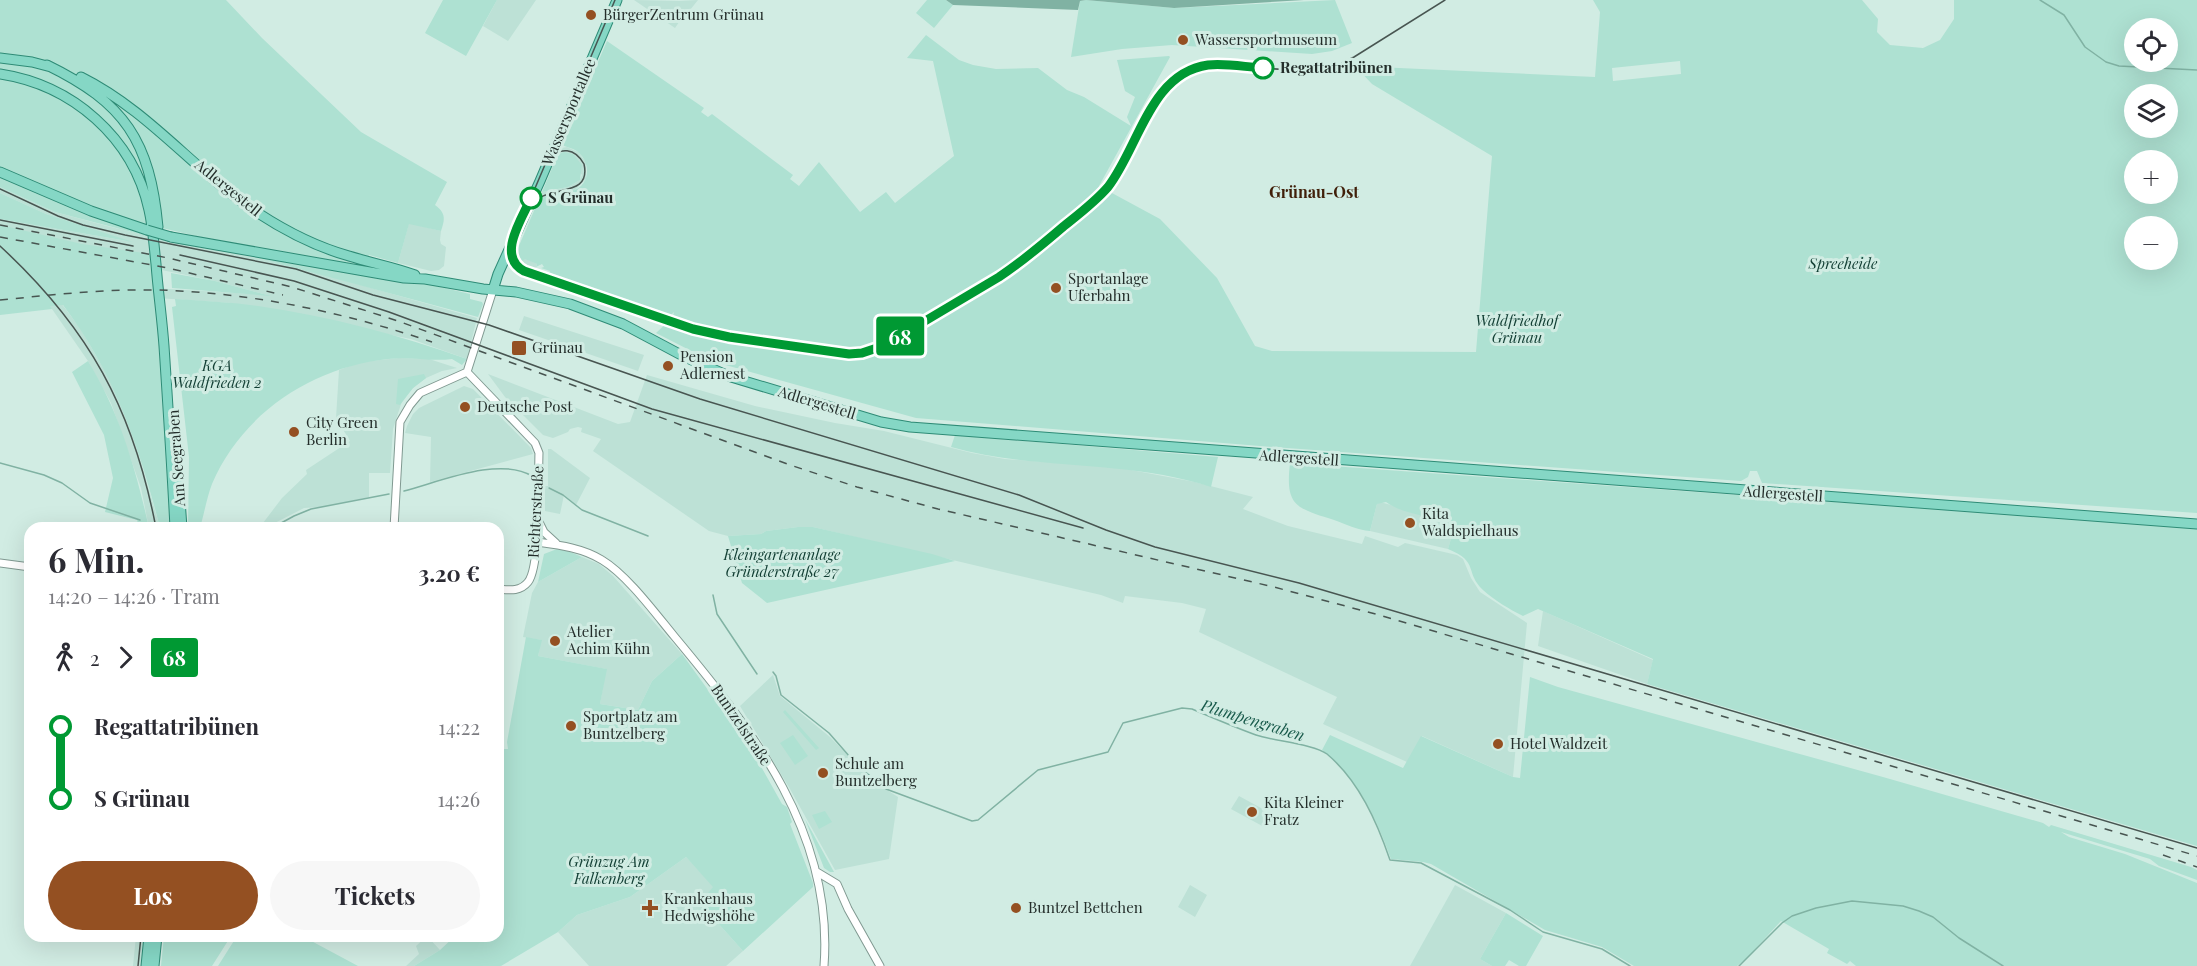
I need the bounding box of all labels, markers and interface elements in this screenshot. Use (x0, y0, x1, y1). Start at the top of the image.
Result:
place label: BürgerZentrum Grünau (603, 4, 764, 24)
marker: BürgerZentrum Grünau (584, 8, 598, 22)
map controls (2124, 18, 2178, 270)
button: locate (2124, 18, 2178, 72)
place label: Wassersportmuseum (1194, 29, 1338, 49)
marker: Wassersportmuseum (1176, 33, 1190, 47)
street label: Wassersportallee (536, 55, 600, 169)
marker: Regattatribünen (1252, 57, 1274, 79)
place label: Regattatribünen (1280, 57, 1393, 77)
button: layers (2124, 84, 2178, 138)
button: + (2124, 150, 2178, 204)
street label: Adlergestell (190, 154, 266, 220)
district label: Grünau-Ost (1269, 181, 1359, 202)
marker: S Grünau (520, 187, 542, 209)
place label: S Grünau (548, 187, 613, 207)
button: − (2124, 216, 2178, 270)
park label: Spreeheide (1808, 253, 1878, 273)
place label: Sportanlage Uferbahn (1068, 268, 1149, 305)
marker: Sportanlage Uferbahn (1049, 281, 1063, 295)
park label: Waldfriedhof Grünau (1475, 310, 1562, 347)
line badge: 68 (873, 316, 927, 356)
text: 68 (888, 322, 912, 350)
place label: Grünau (532, 337, 583, 357)
marker: Grünau (510, 339, 528, 357)
place label: Pension Adlernest (679, 346, 746, 383)
park label: KGA Waldfrieden 2 (172, 355, 262, 392)
marker: Pension Adlernest (661, 359, 675, 373)
street label: Adlergestell (775, 380, 859, 423)
place label: Deutsche Post (477, 396, 573, 416)
marker: Deutsche Post (458, 400, 472, 414)
street label: Am Seegraben (163, 409, 189, 508)
place label: City Green Berlin (306, 412, 378, 449)
marker: City Green Berlin (287, 425, 301, 439)
street label: Adlergestell (1257, 444, 1340, 470)
street label: Richterstraße (523, 465, 547, 559)
street label: Adlergestell (1741, 480, 1824, 506)
place label: Kita Waldspielhaus (1421, 503, 1519, 540)
marker: Kita Waldspielhaus (1403, 516, 1417, 530)
text: 6 Min. (48, 537, 144, 581)
park label: Kleingartenanlage Gründerstraße 27 (723, 544, 841, 581)
text: 3.20 € (418, 558, 480, 588)
text: 14:20 – 14:26 · Tram (48, 582, 220, 609)
place label: Atelier Achim Kühn (566, 621, 650, 658)
marker: Atelier Achim Kühn (548, 634, 562, 648)
icon: walk (48, 641, 81, 674)
icon: forward (109, 641, 142, 674)
text: 68 (163, 643, 186, 671)
text: 2 (90, 644, 100, 671)
street label: Buntzelstraße (707, 680, 776, 769)
water label: Plumpengraben (1198, 694, 1307, 745)
place label: Sportplatz am Buntzelberg (583, 706, 678, 743)
text: Regattatribünen (94, 711, 259, 741)
text: 14:22 (438, 713, 480, 740)
marker: Sportplatz am Buntzelberg (564, 719, 578, 733)
place label: Hotel Waldzeit (1510, 733, 1608, 753)
marker: Hotel Waldzeit (1491, 737, 1505, 751)
place label: Schule am Buntzelberg (835, 753, 917, 790)
marker: Schule am Buntzelberg (816, 766, 830, 780)
text: S Grünau (94, 783, 190, 813)
text: 14:26 (437, 785, 480, 812)
place label: Kita Kleiner Fratz (1264, 792, 1344, 829)
marker: Kita Kleiner Fratz (1245, 805, 1259, 819)
park label: Grünzug Am Falkenberg (568, 851, 650, 888)
button: Los (48, 861, 258, 930)
button: Tickets (270, 861, 480, 930)
place label: Krankenhaus Hedwigshöhe (664, 888, 755, 925)
place label: Buntzel Bettchen (1028, 897, 1143, 917)
marker: Krankenhaus Hedwigshöhe (641, 899, 659, 917)
marker: Buntzel Bettchen (1009, 901, 1023, 915)

